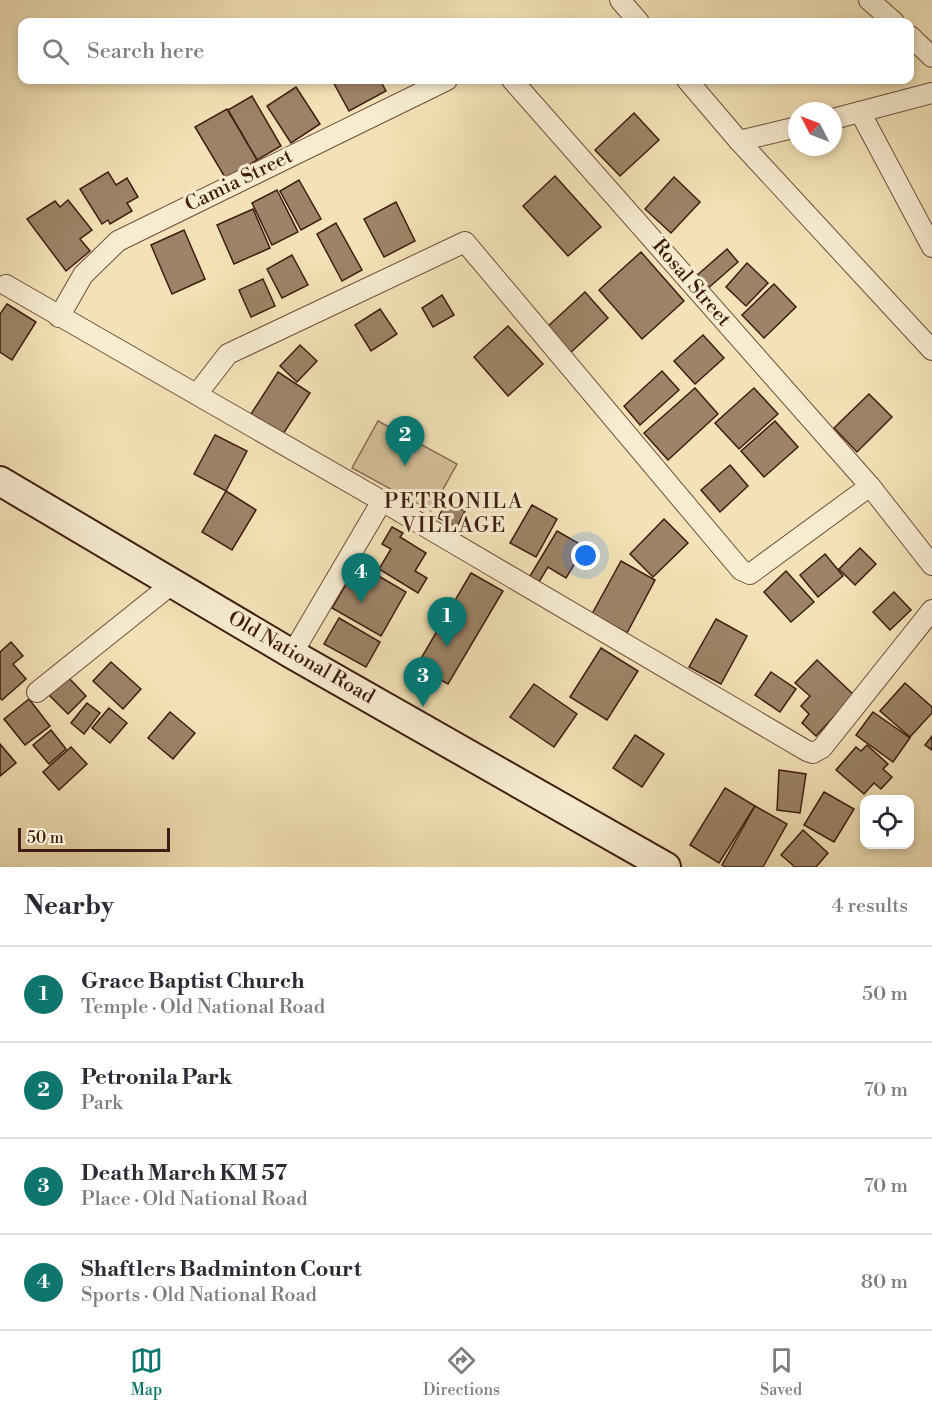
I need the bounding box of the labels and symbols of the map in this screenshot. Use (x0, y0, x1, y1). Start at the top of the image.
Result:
north arrow (788, 102, 842, 156)
street label: Camia Street (181, 144, 297, 218)
street label: Rosal Street (646, 234, 736, 332)
pin: 2 (386, 416, 424, 466)
district label: PETRONILA VILLAGE (384, 489, 524, 539)
your location (571, 541, 600, 570)
pin: 4 (342, 554, 380, 603)
pin: 1 (428, 598, 466, 647)
street label: Old National Road (223, 606, 379, 710)
pin: 3 (404, 658, 442, 707)
scale bar (18, 825, 170, 852)

